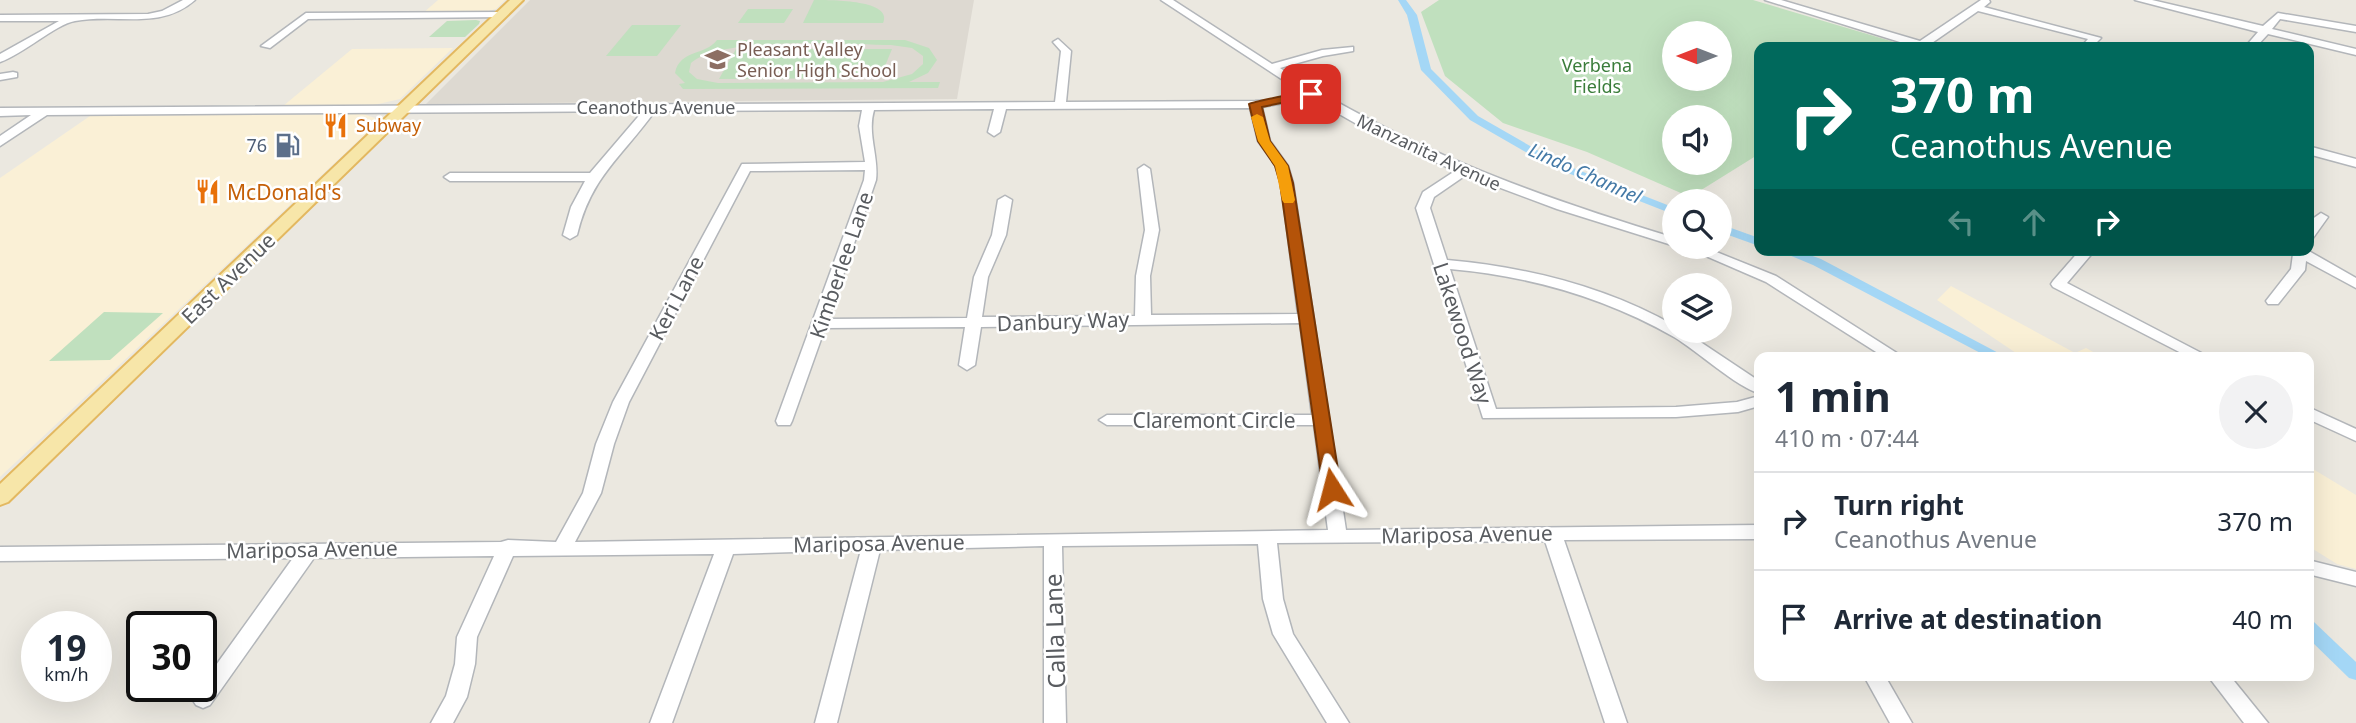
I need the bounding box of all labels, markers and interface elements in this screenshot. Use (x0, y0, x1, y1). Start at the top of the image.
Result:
north arrow (1662, 21, 1732, 91)
map controls (1662, 21, 1732, 343)
place label: Pleasant Valley Senior High School (737, 37, 897, 82)
school or university icon: Pleasant Valley Senior High School (703, 45, 731, 73)
park label: Verbena Fields (1562, 53, 1632, 98)
text: 370 m (1890, 61, 2035, 127)
pin (1281, 64, 1341, 124)
icon: right (1775, 70, 1866, 161)
icon: arrive (1292, 75, 1330, 113)
street label: Ceanothus Avenue (577, 95, 735, 119)
button: sound (1662, 105, 1732, 175)
street label: Manzanita Avenue (1353, 108, 1505, 196)
restaurant icon: Subway (322, 111, 350, 139)
place label: Subway (356, 113, 422, 137)
text: Ceanothus Avenue (1890, 124, 2172, 167)
fuel station icon: 76 (273, 131, 301, 159)
place label: 76 (246, 133, 267, 157)
water label: Lindo Channel (1524, 137, 1647, 210)
restaurant icon: McDonald's (193, 178, 221, 206)
place label: McDonald's (227, 178, 341, 206)
street label: Kimberlee Lane (803, 188, 879, 342)
button: search (1662, 189, 1732, 259)
icon: left (1942, 203, 1980, 241)
icon: ahead (2015, 203, 2053, 241)
icon: right (2088, 203, 2126, 241)
street label: East Avenue (175, 226, 281, 330)
street label: Keri Lane (642, 251, 710, 345)
street label: Lakewood Way (1427, 259, 1499, 408)
button: layers (1662, 273, 1732, 343)
street label: Danbury Way (996, 305, 1130, 337)
text: 1 min (1775, 367, 1891, 424)
button: close (2219, 375, 2293, 449)
street label: Claremont Circle (1132, 406, 1296, 434)
text: 410 m · 07:44 (1775, 422, 1919, 454)
position arrow (1295, 452, 1369, 526)
text: Turn right (1834, 487, 1964, 523)
icon: right (1775, 502, 1813, 540)
text: 370 m (2217, 503, 2293, 539)
street label: Mariposa Avenue (1381, 519, 1553, 549)
text: Ceanothus Avenue (1834, 523, 2037, 555)
street label: Mariposa Avenue (793, 528, 965, 558)
street label: Mariposa Avenue (226, 534, 398, 564)
street label: Calla Lane (1036, 573, 1072, 689)
icon: arrive (1775, 600, 1813, 638)
text: Arrive at destination (1834, 601, 2103, 637)
text: 40 m (2232, 601, 2293, 637)
speed limit sign: 30 (126, 611, 217, 702)
text: 19 (46, 624, 87, 671)
text: km/h (44, 662, 89, 686)

